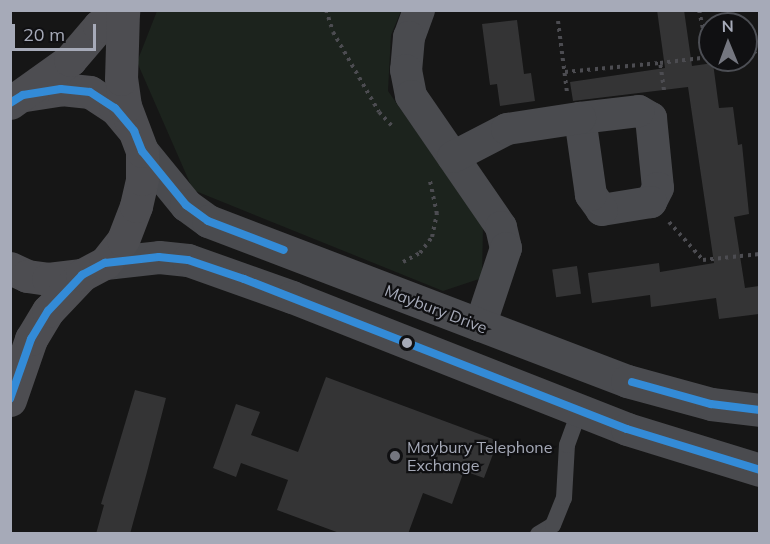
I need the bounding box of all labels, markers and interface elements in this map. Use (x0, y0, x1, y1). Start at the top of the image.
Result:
scale bar (15, 12, 99, 50)
north arrow (698, 12, 758, 72)
text: N (722, 16, 734, 36)
text: 20 m (23, 23, 65, 46)
street label: Maybury Drive (382, 281, 490, 337)
unlabelled marker (401, 337, 413, 349)
place label: Maybury Telephone Exchange (407, 437, 552, 475)
marker: Maybury Telephone Exchange (388, 449, 402, 463)

